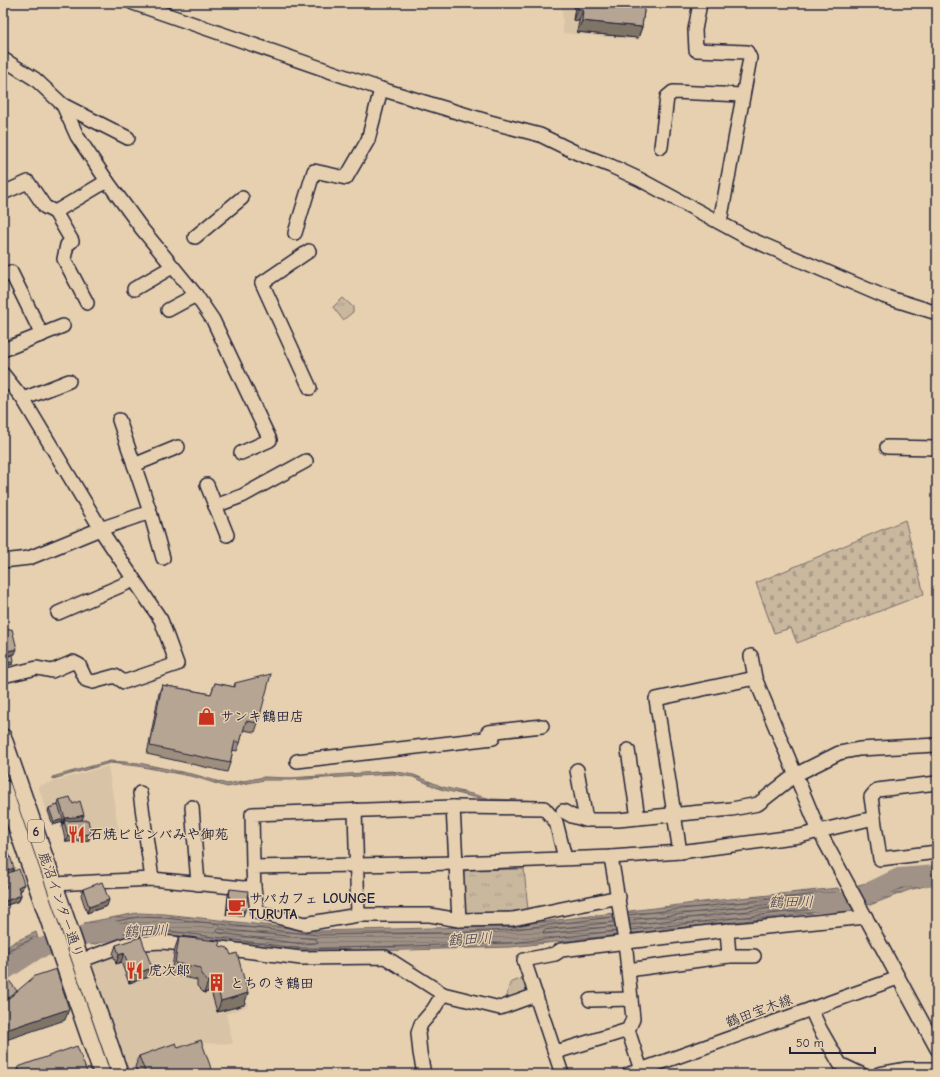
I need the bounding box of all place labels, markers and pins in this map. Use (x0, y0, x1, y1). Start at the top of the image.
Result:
shop icon: サンキ鶴田店 (197, 706, 217, 726)
place label: サンキ鶴田店 (220, 708, 304, 725)
restaurant icon: 石焼ビビンバみや御苑 (66, 824, 86, 844)
place label: 石焼ビビンバみや御苑 (89, 826, 228, 843)
place label: サパカフェ LOUNGE TURUTA (249, 890, 376, 923)
cafe icon: サパカフェ LOUNGE TURUTA (226, 896, 246, 916)
restaurant icon: 虎次郎 (125, 960, 145, 980)
place label: 虎次郎 (148, 962, 190, 979)
building icon: とちのき鶴田 (207, 973, 227, 993)
place label: とちのき鶴田 (230, 975, 314, 992)

